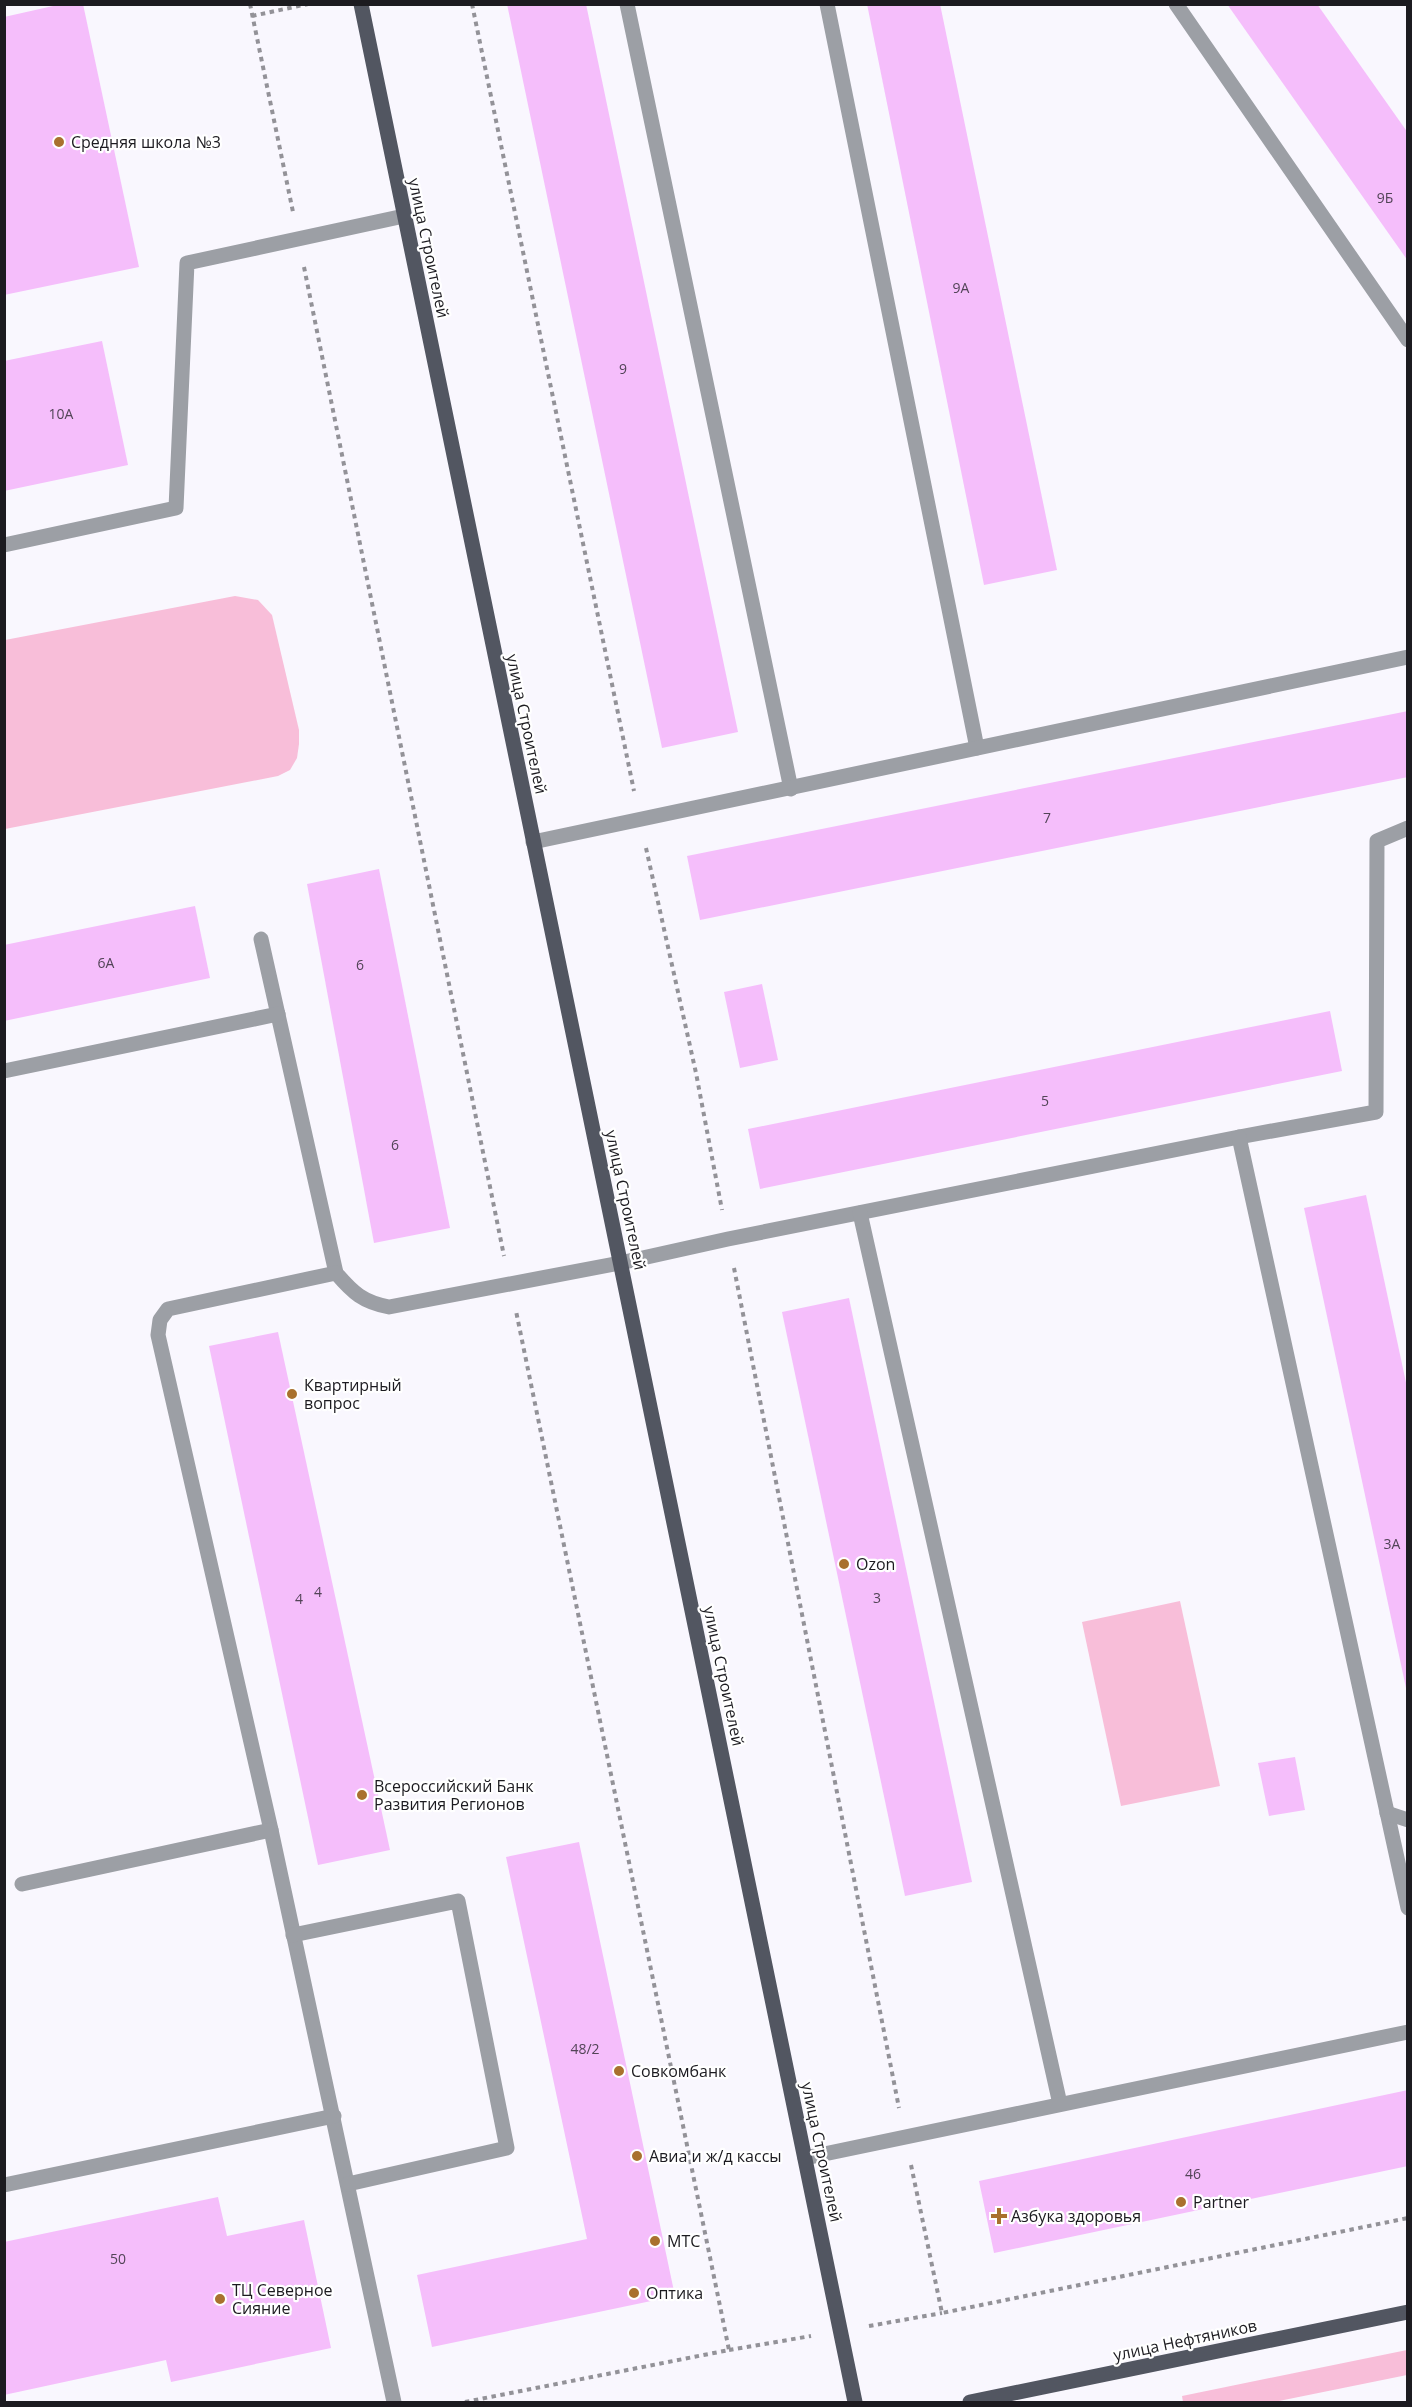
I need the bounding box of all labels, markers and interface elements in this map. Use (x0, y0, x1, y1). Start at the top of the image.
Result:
place label: Средняя школа №3 (71, 131, 221, 153)
marker: Средняя школа №3 (52, 135, 66, 149)
street label: улица Строителей (403, 176, 455, 320)
house number: 9Б (1377, 188, 1393, 207)
house number: 9А (953, 278, 970, 297)
house number: 9 (619, 359, 627, 378)
house number: 10А (49, 404, 74, 423)
street label: улица Строителей (501, 652, 553, 796)
house number: 7 (1043, 808, 1051, 827)
house number: 6А (98, 953, 115, 972)
house number: 6 (356, 955, 364, 974)
house number: 5 (1041, 1091, 1049, 1110)
street label: улица Строителей (600, 1128, 652, 1272)
house number: 6 (391, 1135, 399, 1154)
place label: Квартирный вопрос (304, 1374, 402, 1414)
marker: Квартирный вопрос (285, 1387, 299, 1401)
house number: 3А (1384, 1534, 1401, 1553)
place label: Ozon (856, 1553, 895, 1575)
marker: Ozon (837, 1557, 851, 1571)
house number: 4 (314, 1582, 322, 1601)
house number: 3 (873, 1588, 881, 1607)
house number: 4 (295, 1589, 303, 1608)
street label: улица Строителей (698, 1604, 750, 1748)
place label: Всероссийский Банк Развития Регионов (374, 1775, 534, 1815)
marker: Всероссийский Банк Развития Регионов (355, 1788, 369, 1802)
house number: 48/2 (570, 2039, 600, 2058)
place label: Совкомбанк (631, 2060, 727, 2082)
marker: Совкомбанк (612, 2064, 626, 2078)
street label: улица Строителей (796, 2080, 848, 2224)
place label: Авиа и ж/д кассы (649, 2145, 782, 2167)
marker: Авиа и ж/д кассы (630, 2149, 644, 2163)
house number: 46 (1185, 2164, 1201, 2183)
place label: Partner (1193, 2191, 1250, 2213)
marker: Partner (1174, 2195, 1188, 2209)
place label: Азбука здоровья (1011, 2205, 1141, 2227)
marker: Азбука здоровья (992, 2209, 1006, 2223)
place label: МТС (667, 2230, 700, 2252)
marker: МТС (648, 2234, 662, 2248)
house number: 50 (110, 2249, 126, 2268)
place label: ТЦ Северное Сияние (232, 2279, 333, 2319)
place label: Оптика (646, 2282, 703, 2304)
marker: Оптика (627, 2286, 641, 2300)
marker: ТЦ Северное Сияние (213, 2292, 227, 2306)
street label: улица Нефтяников (1111, 2314, 1259, 2366)

